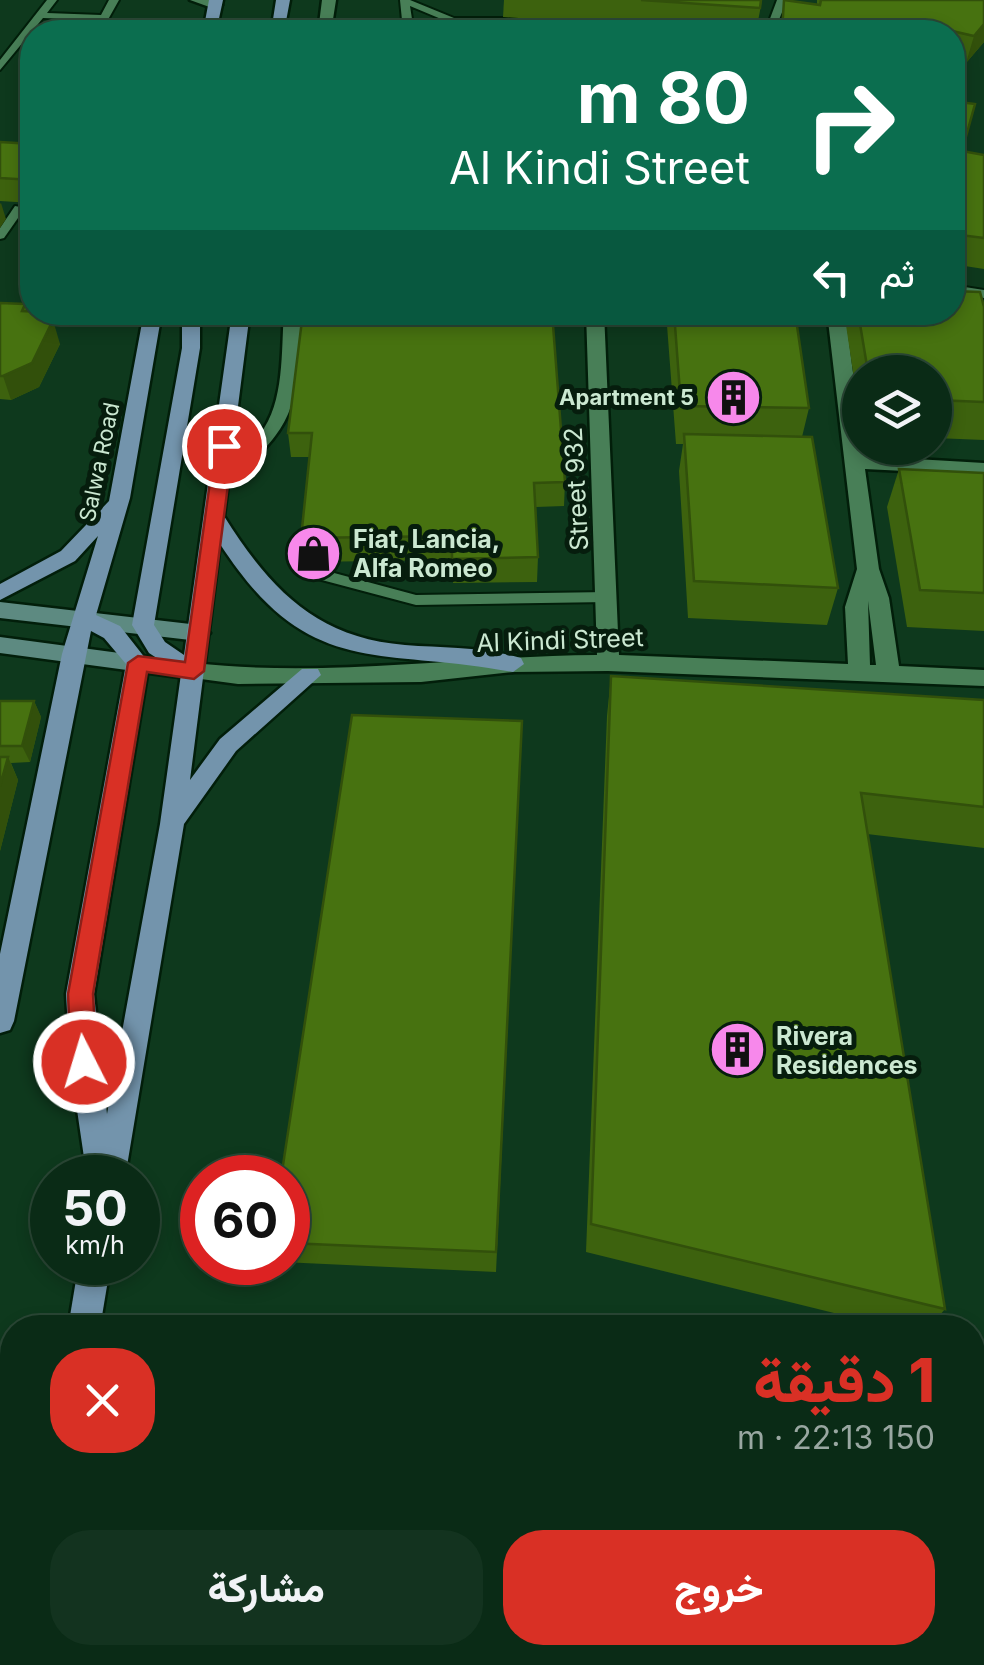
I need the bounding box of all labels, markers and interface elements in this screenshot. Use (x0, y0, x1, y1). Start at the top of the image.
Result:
text: 80 m (577, 55, 750, 140)
icon: right (785, 60, 915, 190)
text: Al Kindi Street (449, 140, 750, 195)
icon: left (804, 250, 859, 305)
text: ثم (879, 250, 915, 296)
map controls (842, 355, 952, 465)
button: layers (842, 355, 952, 465)
building icon: Apartment 5 (703, 367, 763, 427)
place label: Apartment 5 (559, 384, 694, 410)
street label: Salwa Road (74, 400, 124, 524)
pin (182, 404, 267, 489)
icon: arrive (197, 419, 252, 474)
street label: Street 932 (558, 426, 594, 552)
shop icon: Fiat, Lancia, Alfa Romeo (284, 523, 344, 583)
place label: Fiat, Lancia, Alfa Romeo (353, 524, 500, 583)
street label: Al Kindi Street (476, 622, 644, 658)
position arrow (32, 1010, 136, 1114)
building icon: Rivera Residences (707, 1020, 767, 1080)
place label: Rivera Residences (776, 1021, 918, 1080)
speed limit sign: 60 (180, 1155, 310, 1285)
text: 50 (62, 1178, 128, 1238)
text: km/h (65, 1230, 125, 1260)
text: 1 دقيقة (753, 1344, 935, 1416)
button: close (50, 1348, 155, 1453)
text: 150 m · 22:13 (737, 1418, 935, 1457)
button: مشاركة (50, 1530, 483, 1645)
button: خروج (503, 1530, 935, 1645)

